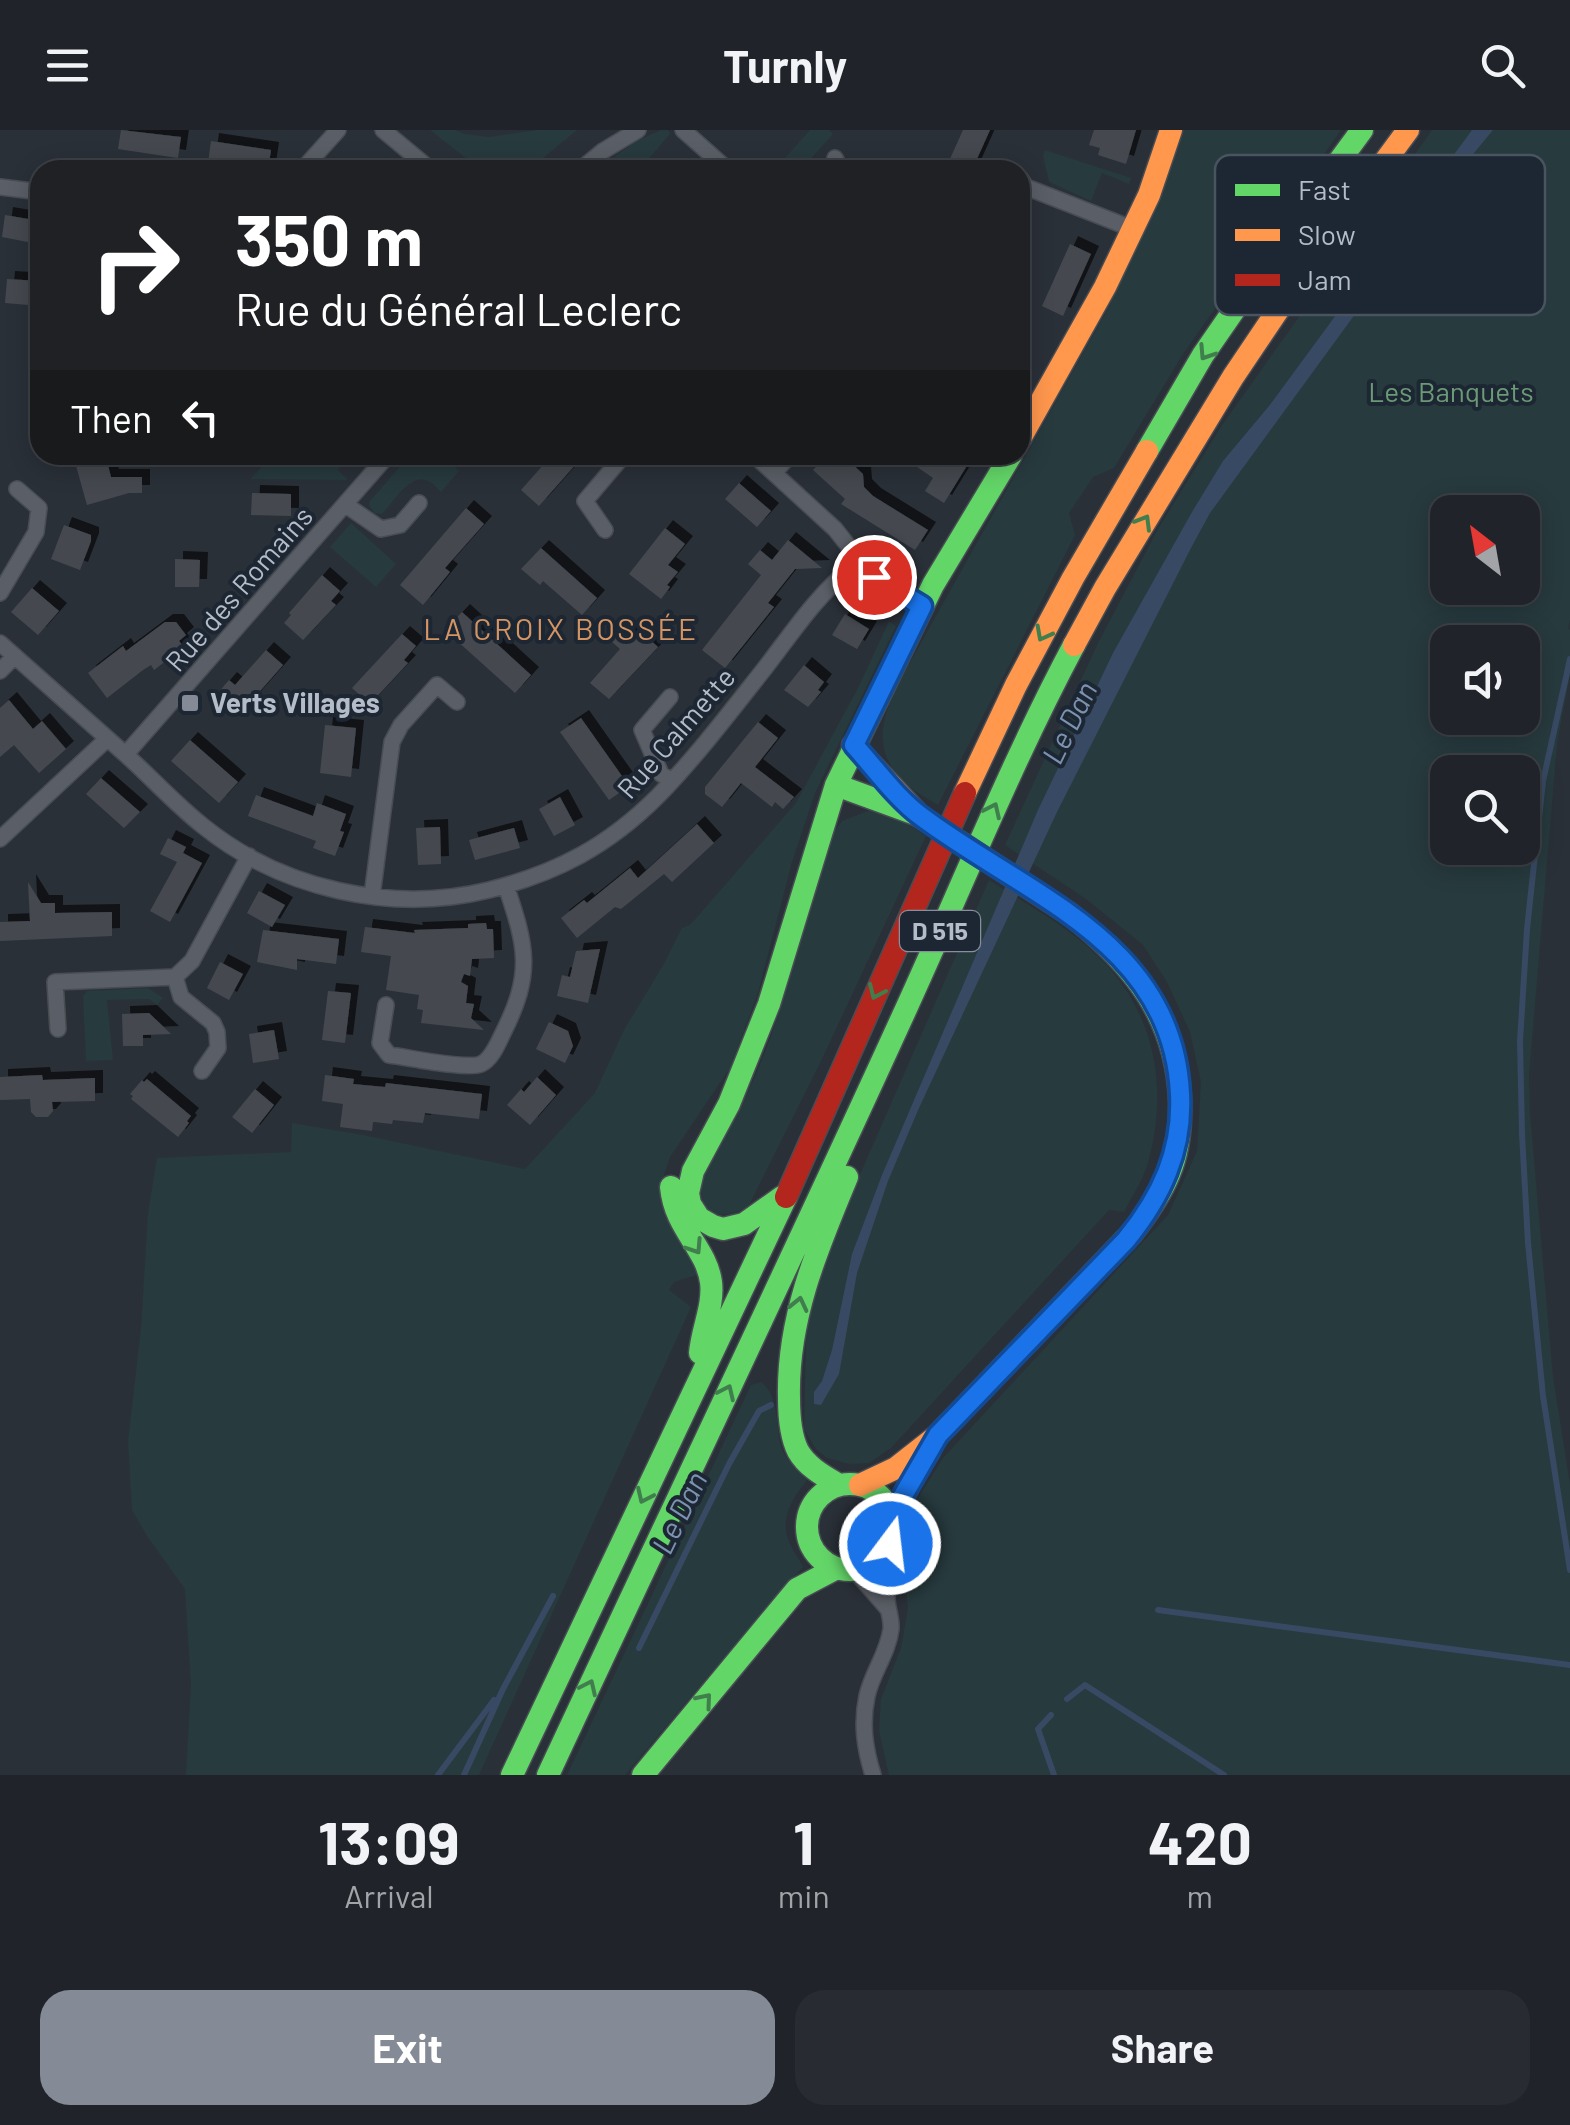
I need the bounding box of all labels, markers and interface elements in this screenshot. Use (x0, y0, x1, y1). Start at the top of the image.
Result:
icon: menu (40, 38, 95, 93)
text: Turnly (723, 38, 847, 92)
icon: search (1475, 38, 1530, 93)
legend (1215, 155, 1545, 315)
text: Fast (1298, 172, 1351, 206)
text: 350 m (235, 196, 423, 280)
icon: right (70, 200, 200, 330)
text: Slow (1298, 217, 1356, 251)
text: Jam (1298, 262, 1352, 296)
text: Rue du Général Leclerc (235, 281, 682, 335)
one-way arrow (1199, 342, 1218, 360)
park label: Les Banquets (1368, 374, 1534, 408)
icon: left (173, 390, 228, 445)
text: Then (70, 395, 153, 441)
north arrow (1430, 495, 1540, 605)
map controls (1430, 495, 1540, 865)
street label: Rue des Romains (157, 499, 319, 678)
one-way arrow (1131, 515, 1151, 533)
pin (832, 535, 917, 620)
icon: arrive (847, 550, 902, 605)
district label: LA CROIX BOSSÉE (423, 610, 699, 646)
one-way arrow (1036, 623, 1055, 642)
button: sound (1430, 625, 1540, 735)
street label: Rue Calmette (609, 660, 741, 805)
water label: Le Dan (1033, 675, 1103, 769)
place label: Verts Villages (210, 685, 380, 719)
marker: Verts Villages (179, 692, 201, 714)
button: search (1430, 755, 1540, 865)
one-way arrow (981, 802, 1001, 820)
road number: D 515 (900, 911, 980, 951)
one-way arrow (868, 982, 888, 1000)
one-way arrow (682, 1236, 701, 1254)
one-way arrow (787, 1296, 808, 1313)
one-way arrow (715, 1384, 735, 1402)
water label: Le Dan (643, 1465, 713, 1559)
one-way arrow (637, 1486, 657, 1504)
position arrow (838, 1492, 942, 1596)
one-way arrow (577, 1679, 597, 1697)
one-way arrow (693, 1693, 711, 1711)
text: 13:09 (318, 1805, 460, 1877)
text: 1 (793, 1805, 814, 1877)
text: 420 (1148, 1805, 1252, 1877)
text: Arrival (344, 1876, 434, 1914)
text: min (778, 1876, 830, 1914)
text: m (1187, 1876, 1213, 1914)
button: Exit (40, 1990, 775, 2105)
button: Share (795, 1990, 1530, 2105)

